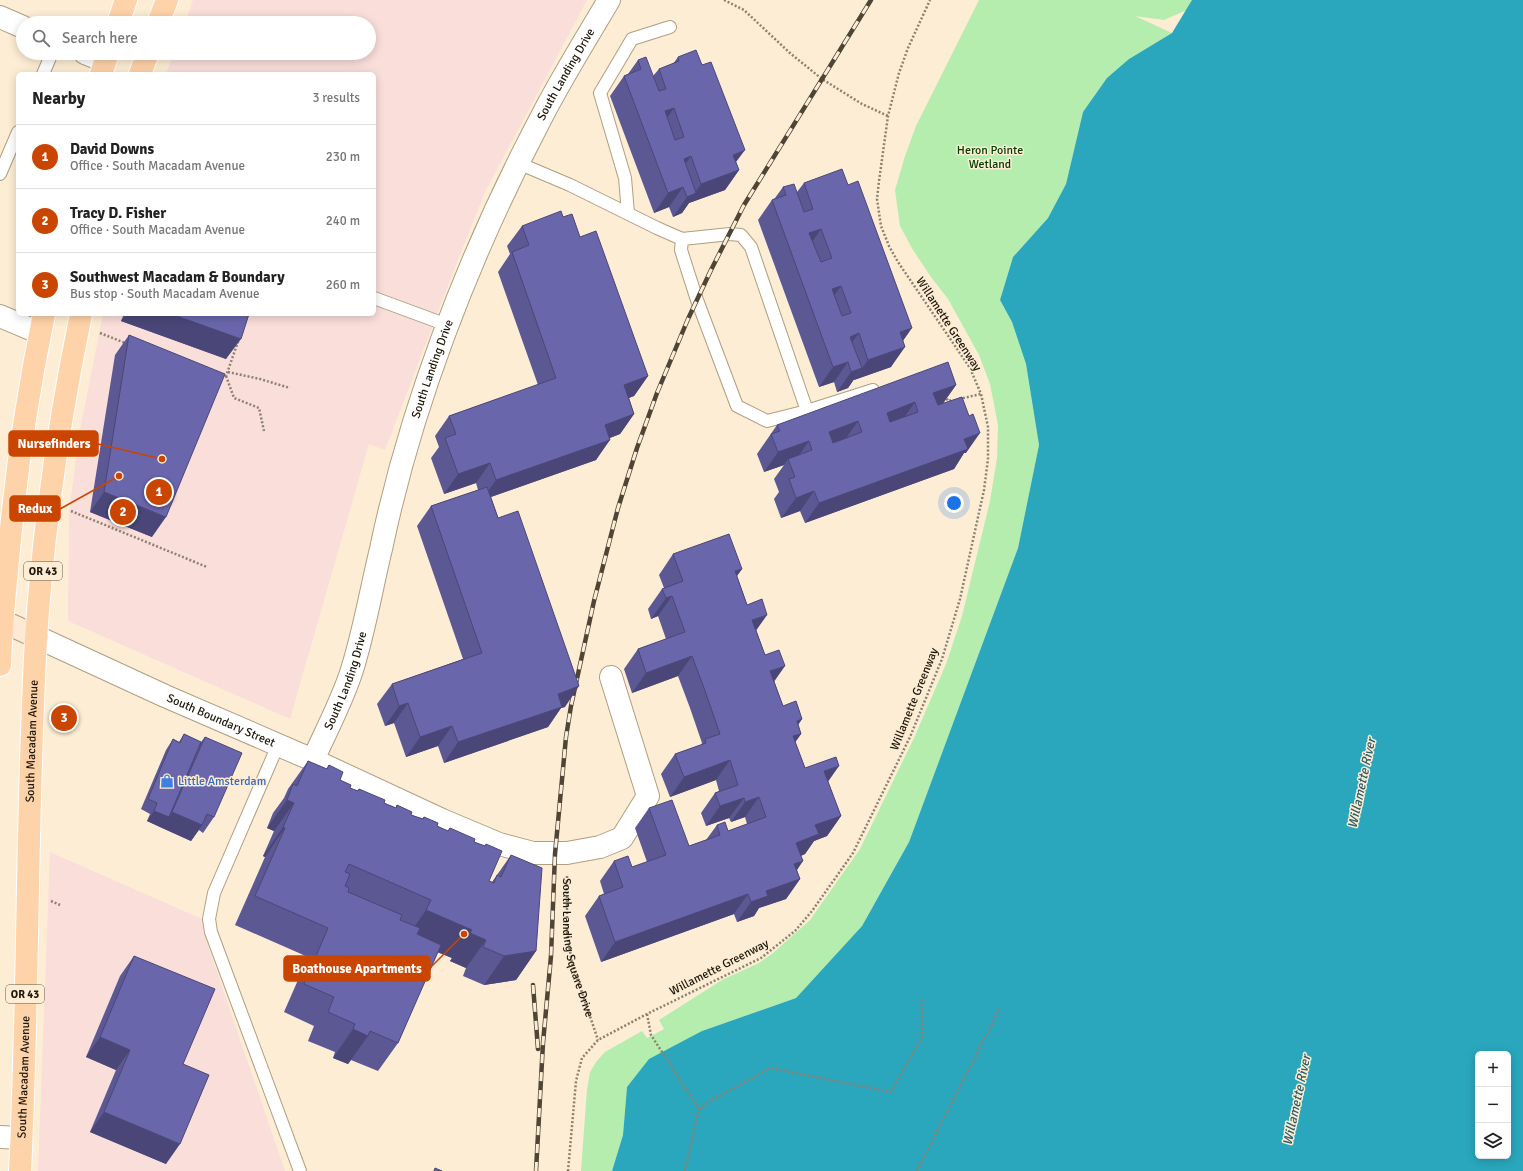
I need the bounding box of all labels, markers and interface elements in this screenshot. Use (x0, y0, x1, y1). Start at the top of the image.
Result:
search box (16, 16, 376, 60)
street label: South Landing Drive (534, 26, 598, 123)
icon: search (30, 27, 52, 49)
text: Search here (62, 29, 138, 47)
text: Nearby (32, 88, 85, 109)
text: 3 results (312, 90, 360, 106)
text: David Downs (70, 140, 154, 158)
park label: Heron Pointe Wetland (957, 143, 1023, 172)
text: 1 (41, 149, 49, 165)
text: 230 m (326, 149, 360, 165)
text: Office · South Macadam Avenue (70, 158, 245, 174)
text: Tracy D. Fisher (70, 204, 166, 222)
text: 2 (41, 213, 49, 229)
text: 240 m (326, 213, 360, 229)
text: Office · South Macadam Avenue (70, 222, 245, 238)
text: Southwest Macadam & Boundary (70, 268, 285, 286)
street label: Willamette Greenway (913, 274, 985, 375)
text: 3 (41, 277, 49, 293)
text: 260 m (326, 277, 360, 293)
text: Bus stop · South Macadam Avenue (70, 286, 260, 302)
street label: South Landing Drive (409, 317, 457, 420)
callout: Nursefinders (9, 431, 98, 456)
text: Nursefinders (18, 436, 91, 452)
pin: 1 (146, 477, 172, 507)
your location (944, 493, 964, 513)
callout: Redux (10, 496, 60, 521)
pin: 2 (110, 497, 136, 527)
text: Redux (18, 501, 53, 517)
road number: OR 43 (24, 562, 62, 580)
street label: South Landing Drive (321, 630, 370, 732)
street label: Willamette Greenway (887, 645, 942, 753)
street label: South Macadam Avenue (23, 680, 42, 803)
street label: South Boundary Street (164, 691, 277, 751)
pin: 3 (51, 703, 77, 733)
water label: Willamette River (1345, 734, 1380, 830)
shop icon: Little Amsterdam (159, 773, 175, 789)
place label: Little Amsterdam (178, 774, 266, 789)
street label: South Landing Square Drive (559, 878, 597, 1019)
street label: Willamette Greenway (667, 936, 772, 999)
callout: Boathouse Apartments (284, 956, 430, 981)
text: Boathouse Apartments (292, 961, 422, 977)
road number: OR 43 (6, 985, 44, 1003)
street label: South Macadam Avenue (15, 1016, 33, 1139)
water label: Willamette River (1280, 1051, 1315, 1147)
map controls (1475, 1051, 1511, 1159)
button: + (1475, 1051, 1511, 1087)
button: − (1475, 1087, 1511, 1123)
button: layers (1475, 1123, 1511, 1159)

